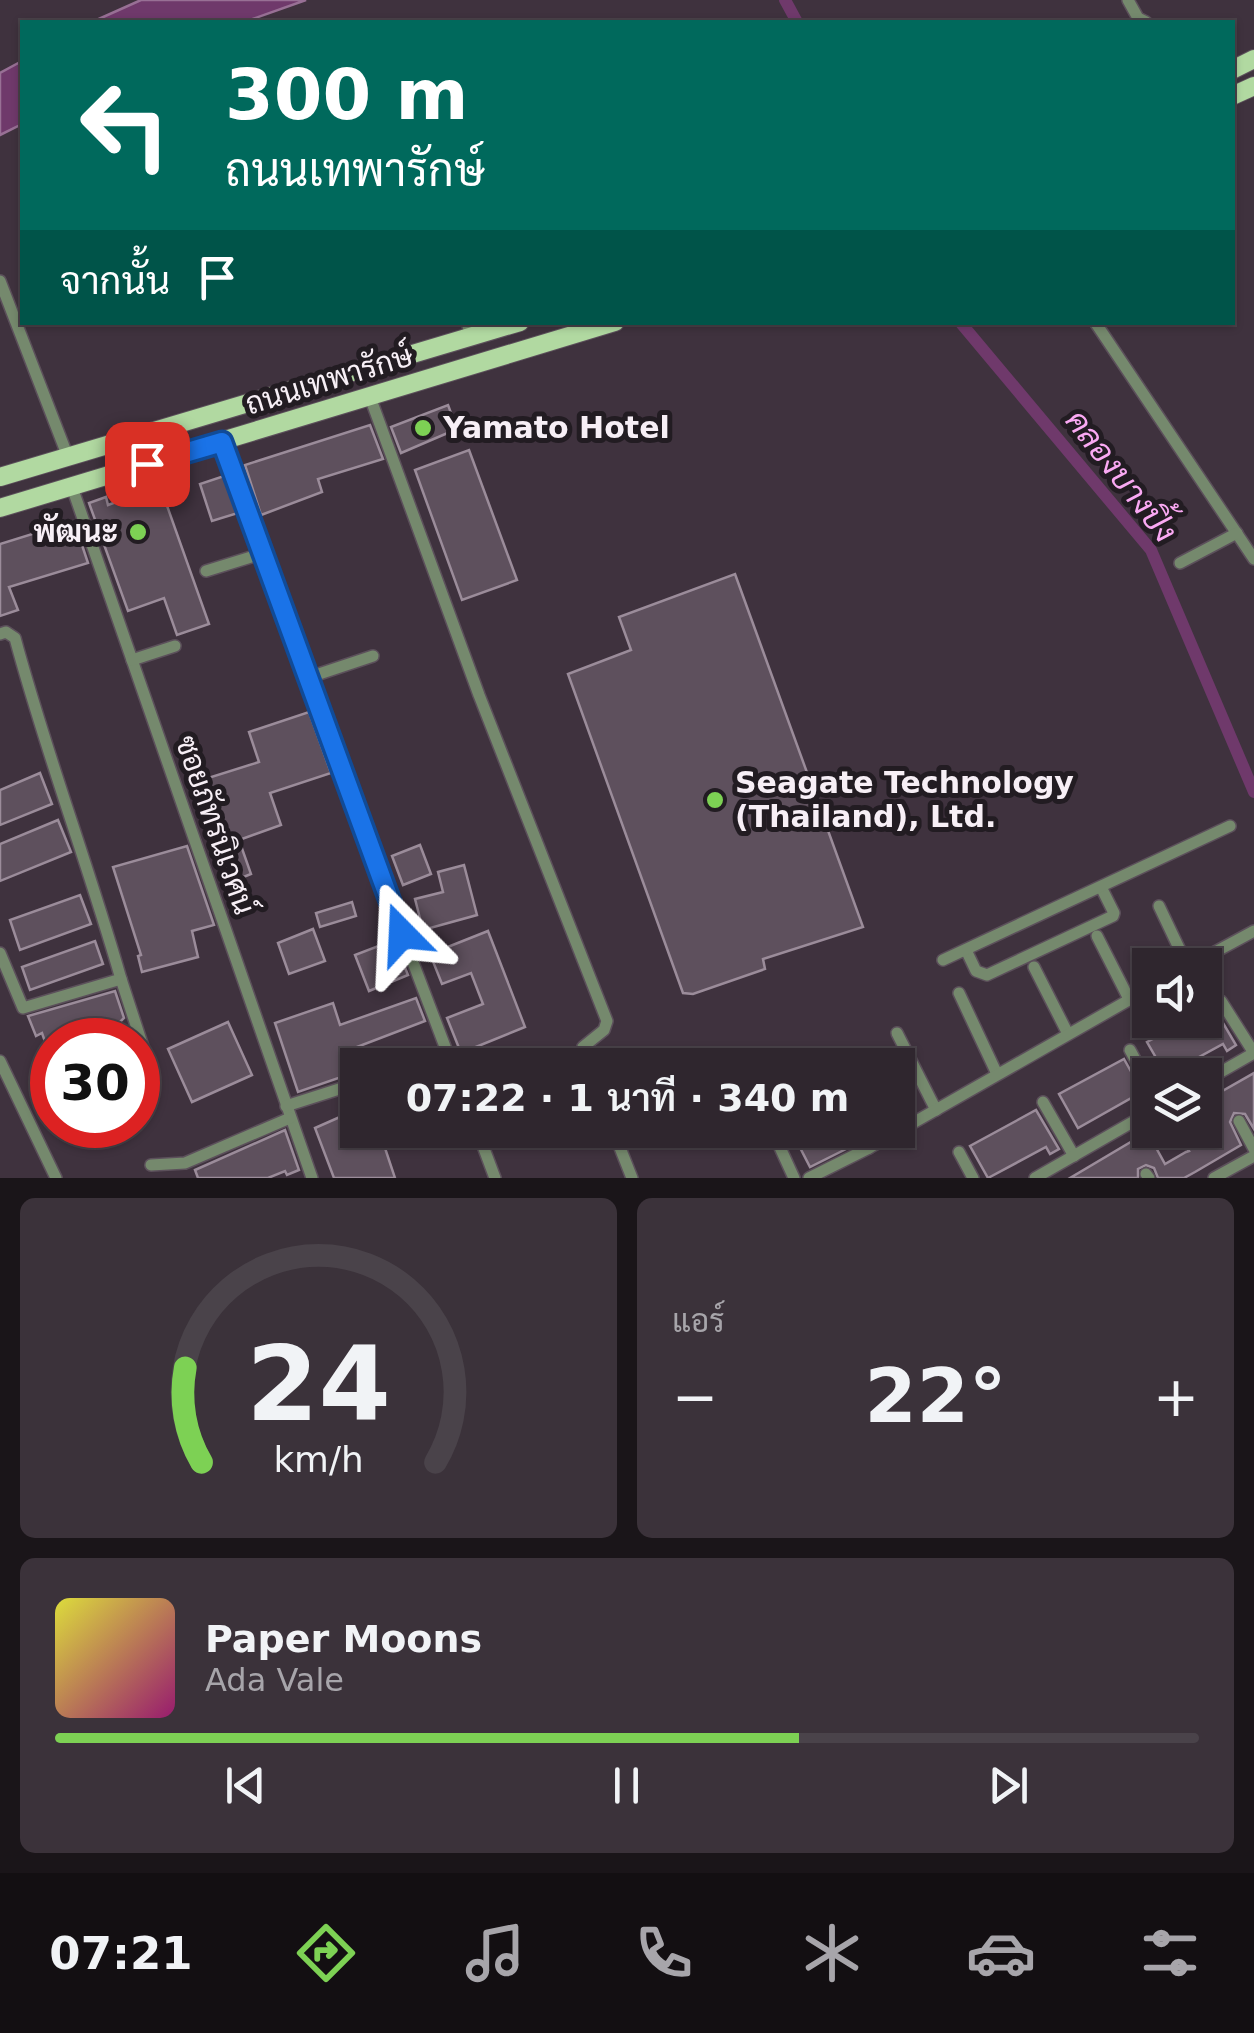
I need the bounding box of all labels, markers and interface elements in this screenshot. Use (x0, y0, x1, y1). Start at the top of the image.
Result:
text: 300 m (225, 54, 468, 136)
icon: left (60, 60, 190, 190)
text: ถนนเทพารักษ์ (225, 144, 484, 197)
icon: arrive (190, 250, 245, 305)
text: จากนั้น (60, 259, 170, 303)
street label: ถนนเทพารักษ์ (240, 335, 417, 422)
water label: คลองบางปิ้ง (1058, 396, 1192, 550)
place label: Yamato Hotel (442, 410, 670, 445)
marker: Yamato Hotel (412, 417, 434, 439)
pin (105, 422, 190, 507)
icon: arrive (120, 437, 175, 492)
place label: พัฒนะ (34, 513, 118, 549)
marker: พัฒนะ (127, 521, 149, 543)
street label: ซอยภัทรนิเวศน์ (169, 730, 264, 919)
place label: Seagate Technology (Thailand), Ltd. (735, 765, 1074, 834)
marker: Seagate Technology (Thailand), Ltd. (704, 789, 726, 811)
position arrow (350, 882, 454, 986)
map controls (1132, 948, 1222, 1148)
button: sound (1132, 948, 1222, 1038)
speed limit sign: 30 (30, 1018, 160, 1148)
button: layers (1132, 1058, 1222, 1148)
text: 07:22 · 1 นาที · 340 m (406, 1076, 849, 1120)
text: แอร์ (672, 1302, 725, 1340)
text: 24 (246, 1323, 391, 1445)
text: 22° (865, 1352, 1006, 1440)
text: − (672, 1365, 718, 1429)
text: + (1153, 1365, 1199, 1429)
text: km/h (273, 1439, 364, 1480)
text: Paper Moons (205, 1617, 482, 1661)
text: Ada Vale (205, 1661, 344, 1699)
icon: previous (218, 1758, 273, 1813)
icon: pause (599, 1758, 654, 1813)
icon: next (981, 1758, 1036, 1813)
icon: directions (291, 1918, 361, 1988)
icon: music (460, 1918, 530, 1988)
icon: phone (629, 1918, 699, 1988)
icon: climate (797, 1918, 867, 1988)
icon: car (966, 1918, 1036, 1988)
icon: filters (1135, 1918, 1205, 1988)
text: 07:21 (49, 1927, 193, 1980)

